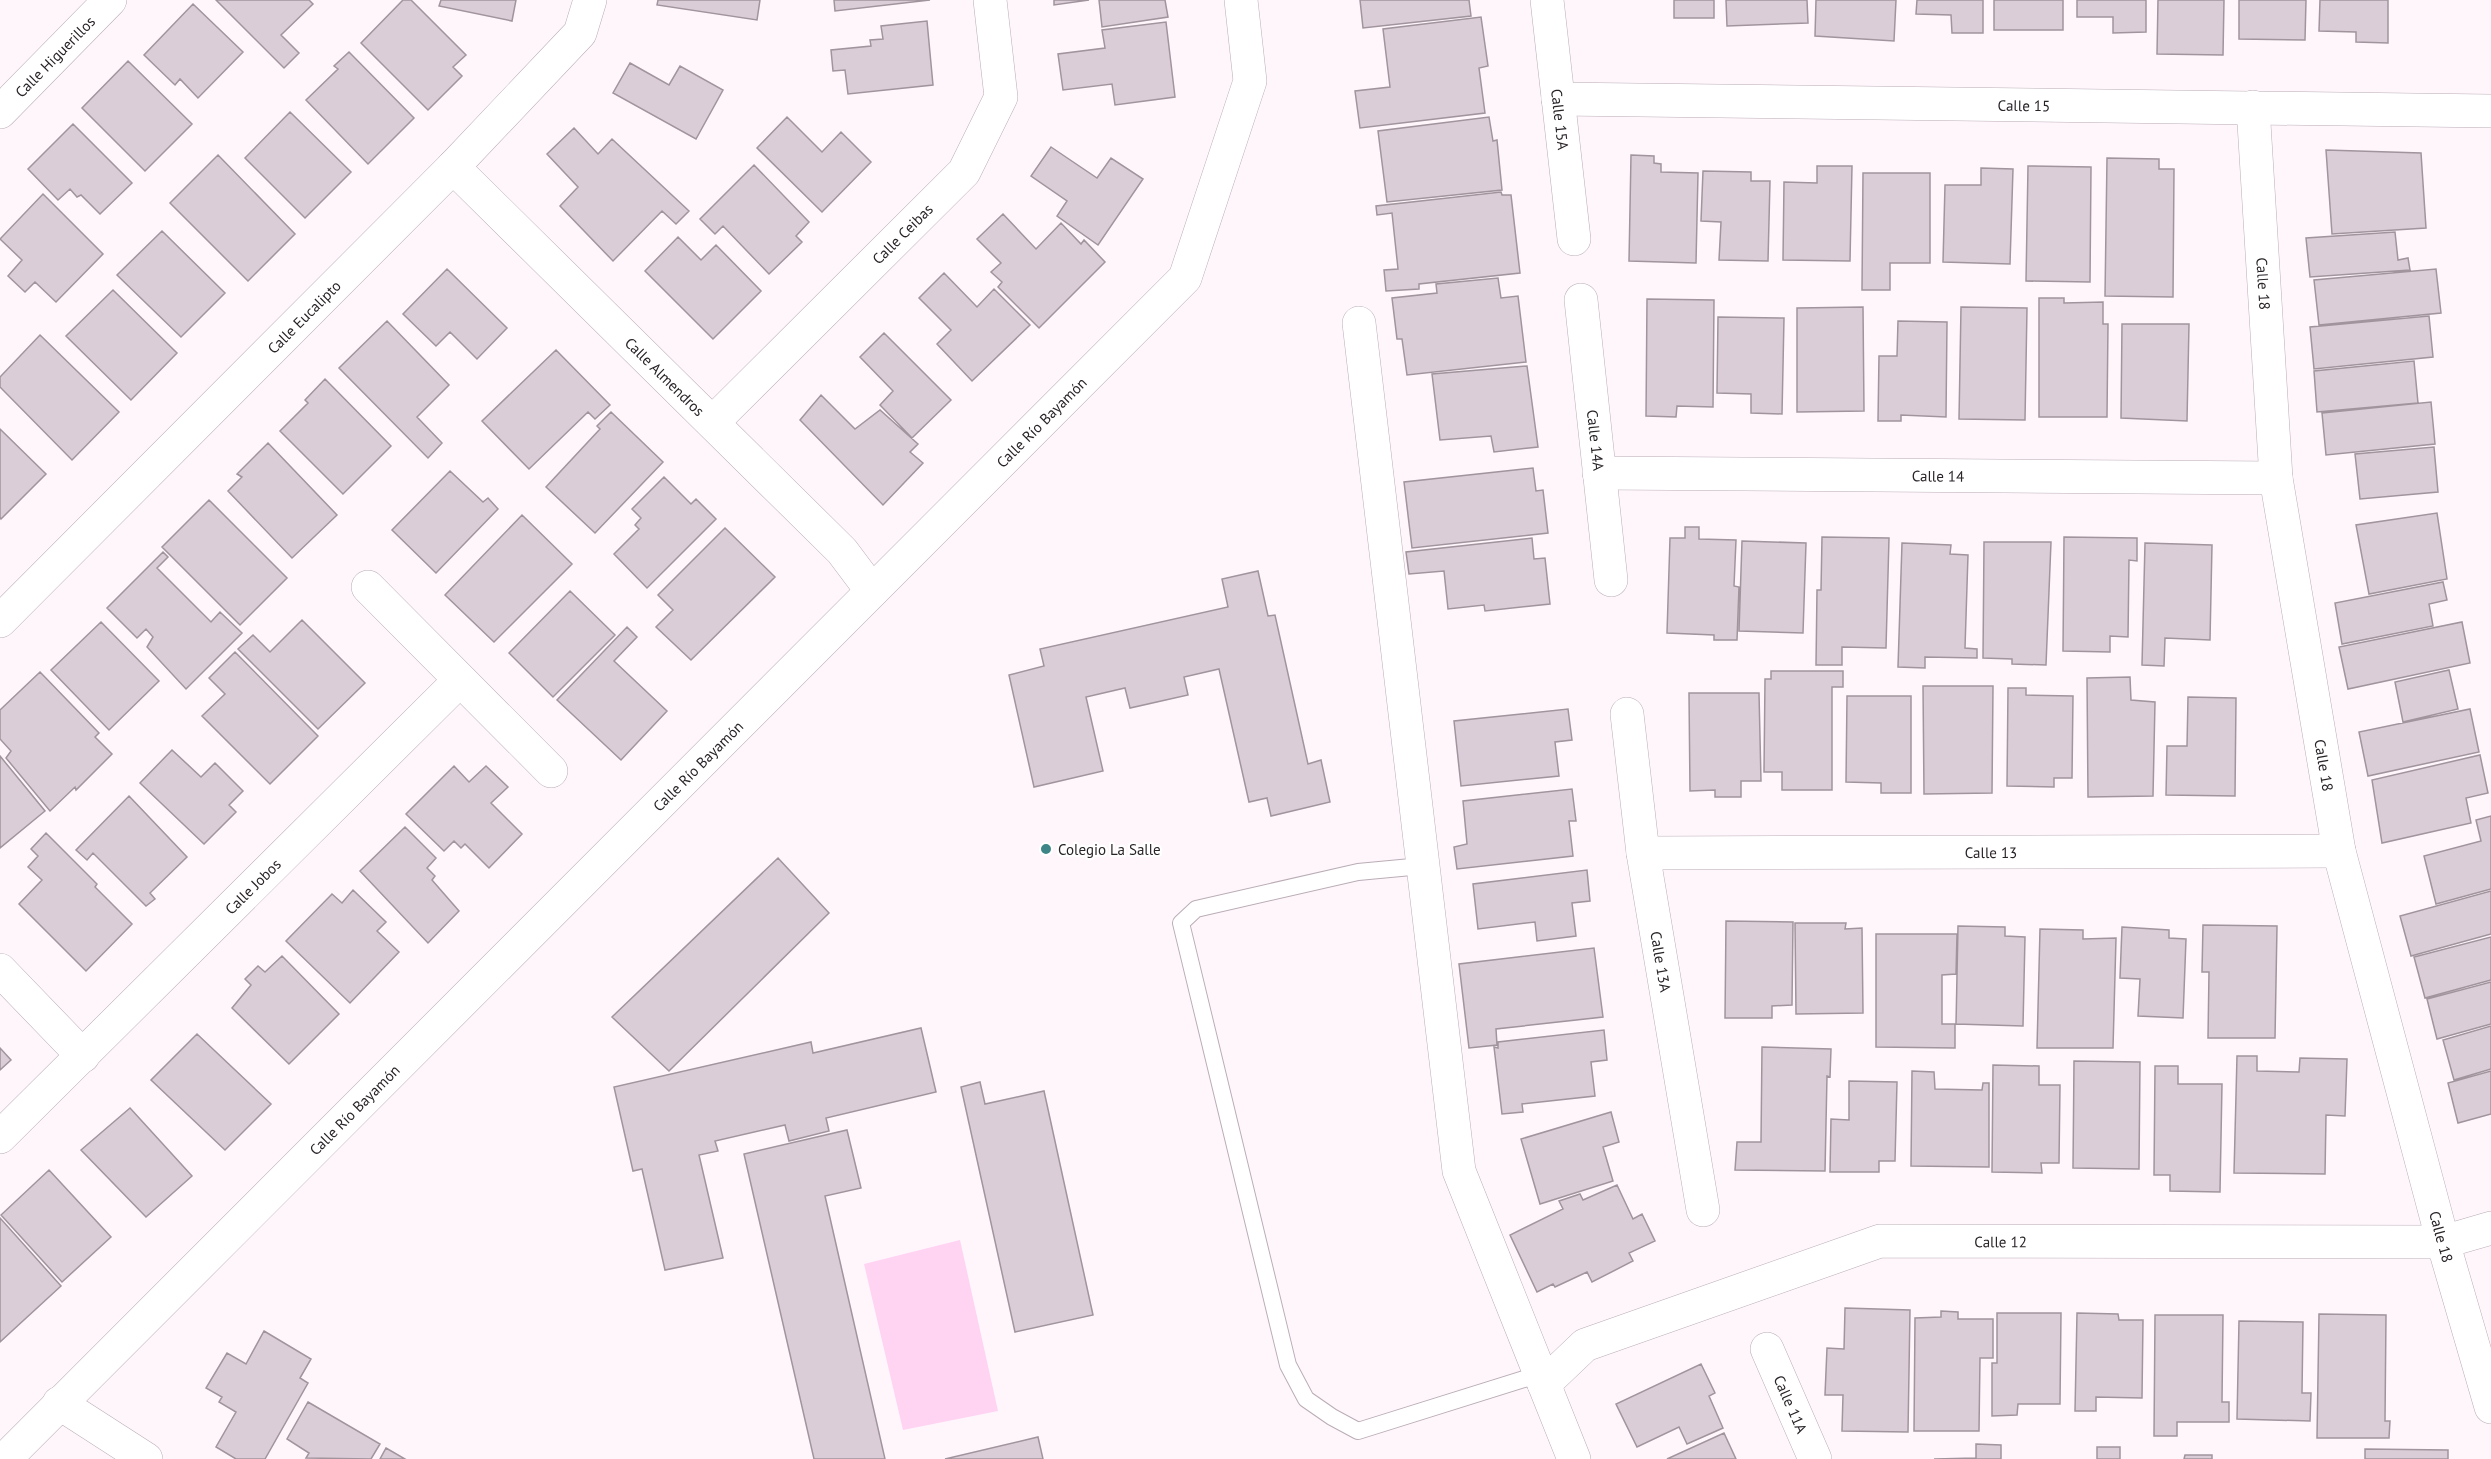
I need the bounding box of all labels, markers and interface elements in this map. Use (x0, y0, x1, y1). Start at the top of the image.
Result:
street label: Calle Higuerillos (11, 12, 99, 101)
street label: Calle 15A (1548, 88, 1573, 151)
street label: Calle 15 (1998, 95, 2050, 115)
street label: Calle Ceibas (868, 199, 936, 268)
street label: Calle 18 (2253, 257, 2275, 310)
street label: Calle Eucalipto (263, 276, 344, 357)
street label: Calle Almendros (621, 333, 709, 420)
street label: Calle Río Bayamón (992, 373, 1090, 471)
street label: Calle 14A (1583, 409, 1609, 472)
street label: Calle 14 (1912, 466, 1964, 485)
street label: Calle Río Bayamón (648, 717, 747, 815)
street label: Calle 18 (2311, 738, 2338, 793)
place label: Colegio La Salle (1058, 840, 1161, 859)
marker: Colegio La Salle (1039, 842, 1053, 856)
street label: Calle 13 (1965, 842, 2017, 862)
street label: Calle Jobos (221, 854, 284, 918)
street label: Calle 13A (1647, 930, 1676, 994)
street label: Calle Río Bayamón (305, 1060, 403, 1159)
street label: Calle 18 (2426, 1209, 2458, 1265)
street label: Calle 12 (1974, 1232, 2027, 1251)
street label: Calle 11A (1770, 1372, 1812, 1436)

